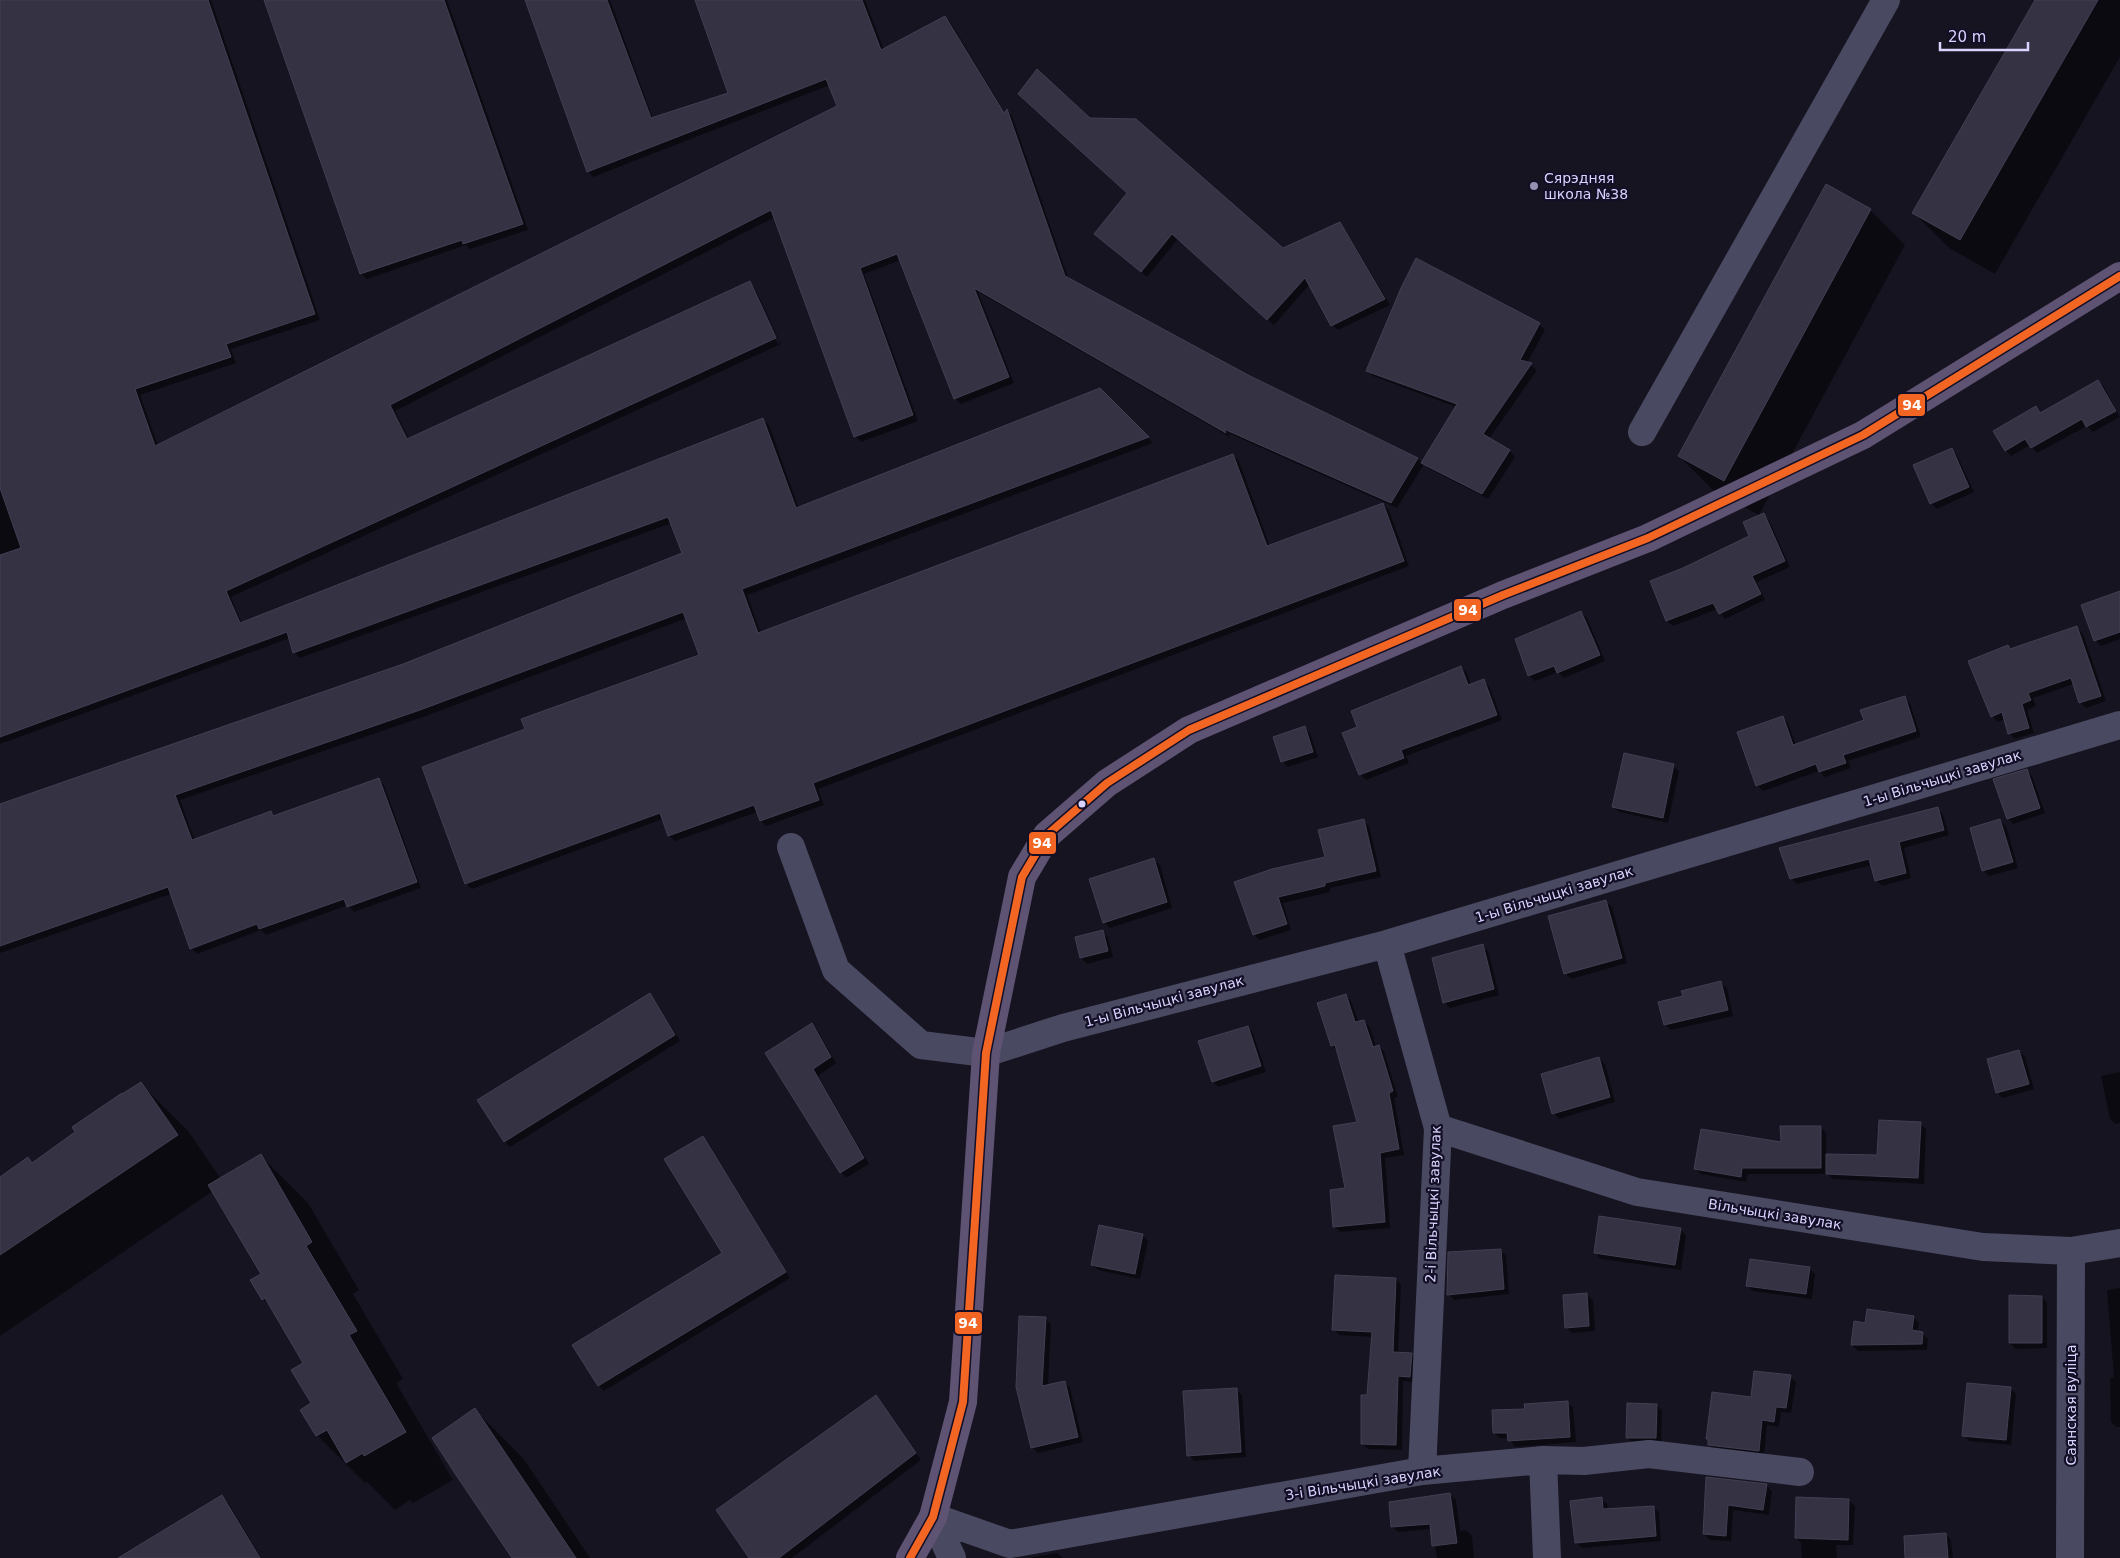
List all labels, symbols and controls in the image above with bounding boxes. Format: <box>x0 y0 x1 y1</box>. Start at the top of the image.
scale bar <box>1940 20 2028 52</box>
text: 20 m <box>1948 28 1986 46</box>
place label: Сярэдняя школа №38 <box>1544 170 1628 202</box>
marker: Сярэдняя школа №38 <box>1528 180 1540 192</box>
line badge: 94 <box>1897 393 1926 417</box>
text: 94 <box>1902 397 1922 413</box>
line badge: 94 <box>1453 598 1482 622</box>
text: 94 <box>1458 602 1478 618</box>
street label: 1-ы Вільчыцкі завулак <box>1861 746 2023 810</box>
unlabelled marker <box>1077 799 1087 809</box>
line badge: 94 <box>1028 831 1057 855</box>
text: 94 <box>1032 835 1052 851</box>
street label: 1-ы Вільчыцкі завулак <box>1473 862 1635 926</box>
street label: 1-ы Вільчыцкі завулак <box>1083 972 1245 1030</box>
street label: 2-і Вільчыцкі завулак <box>1422 1125 1444 1283</box>
street label: Вільчыцкі завулак <box>1707 1196 1843 1232</box>
line badge: 94 <box>954 1311 983 1335</box>
text: 94 <box>958 1315 978 1331</box>
street label: Саянская вуліца <box>2063 1344 2079 1466</box>
street label: 3-і Вільчыцкі завулак <box>1284 1463 1442 1503</box>

